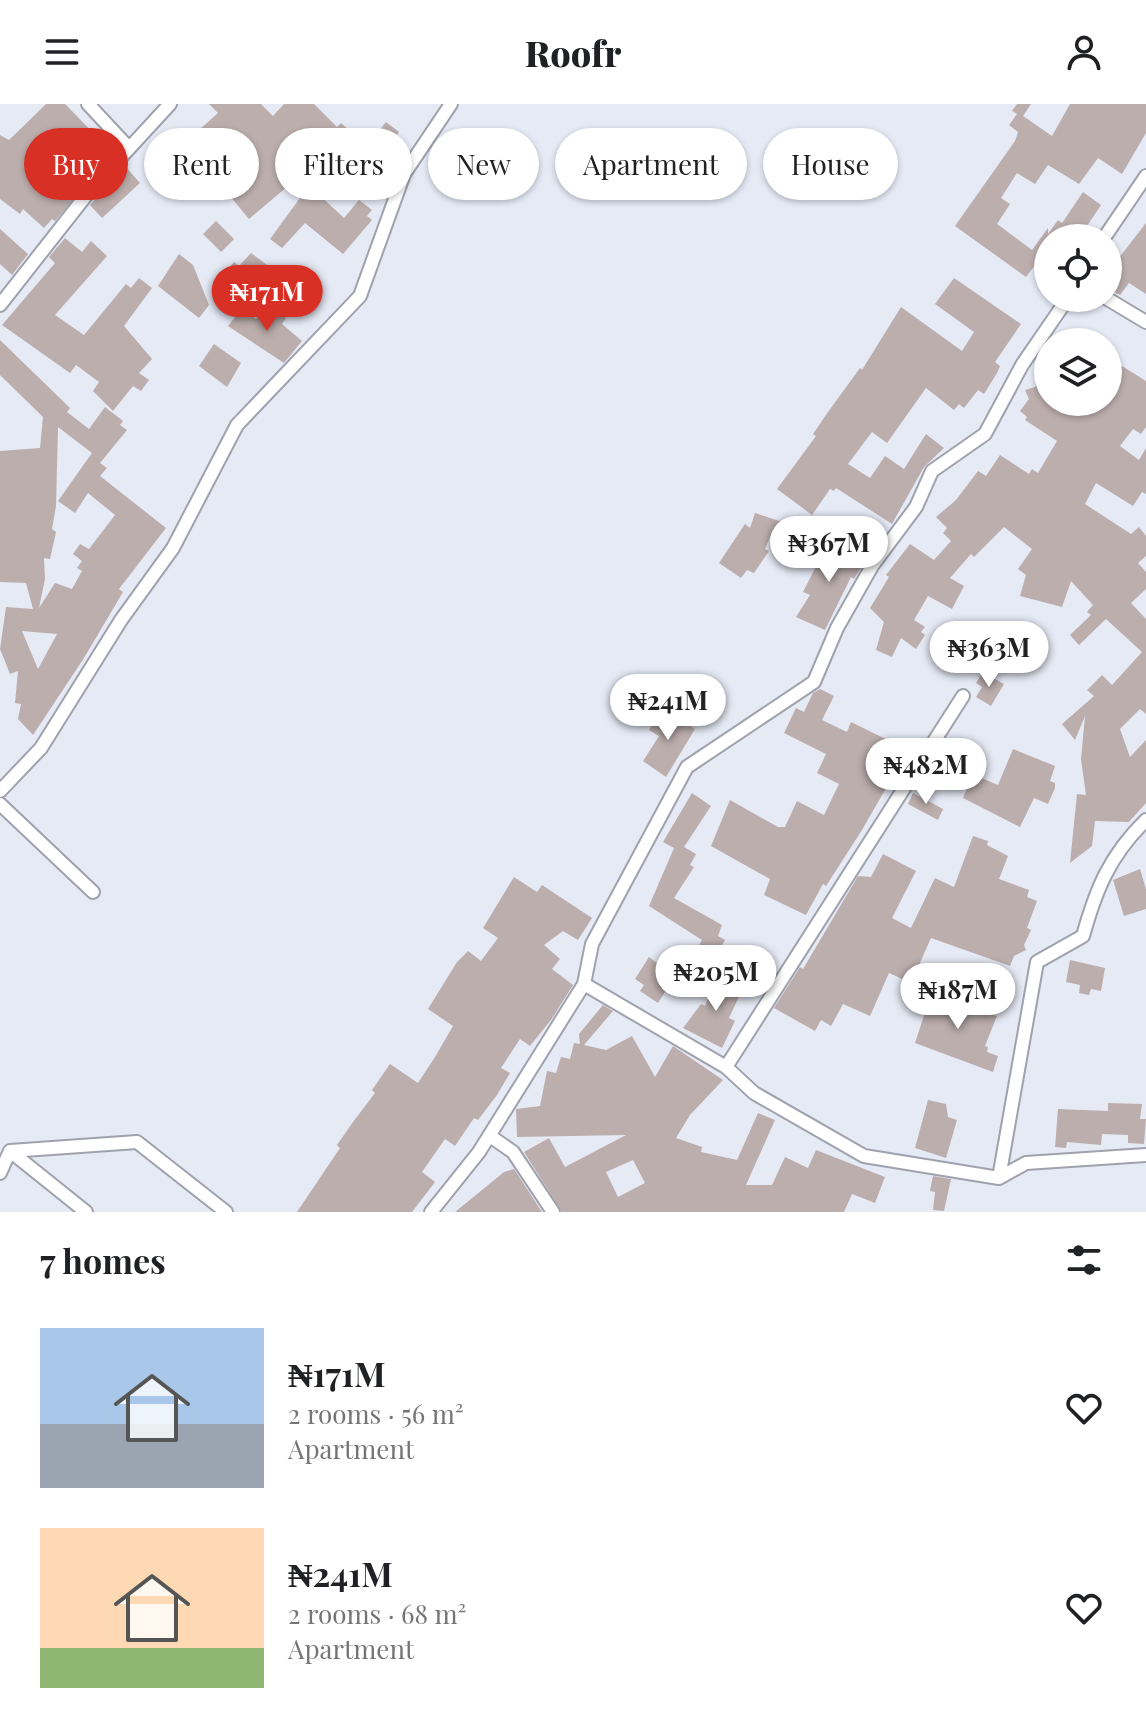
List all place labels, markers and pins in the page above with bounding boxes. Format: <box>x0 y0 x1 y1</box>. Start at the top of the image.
pin: ₦171M <box>211 265 323 333</box>
pin: ₦367M <box>773 516 885 584</box>
pin: ₦363M <box>933 621 1045 689</box>
pin: ₦241M <box>612 674 724 742</box>
pin: ₦482M <box>870 738 982 806</box>
pin: ₦205M <box>660 945 772 1013</box>
pin: ₦187M <box>902 963 1014 1031</box>

